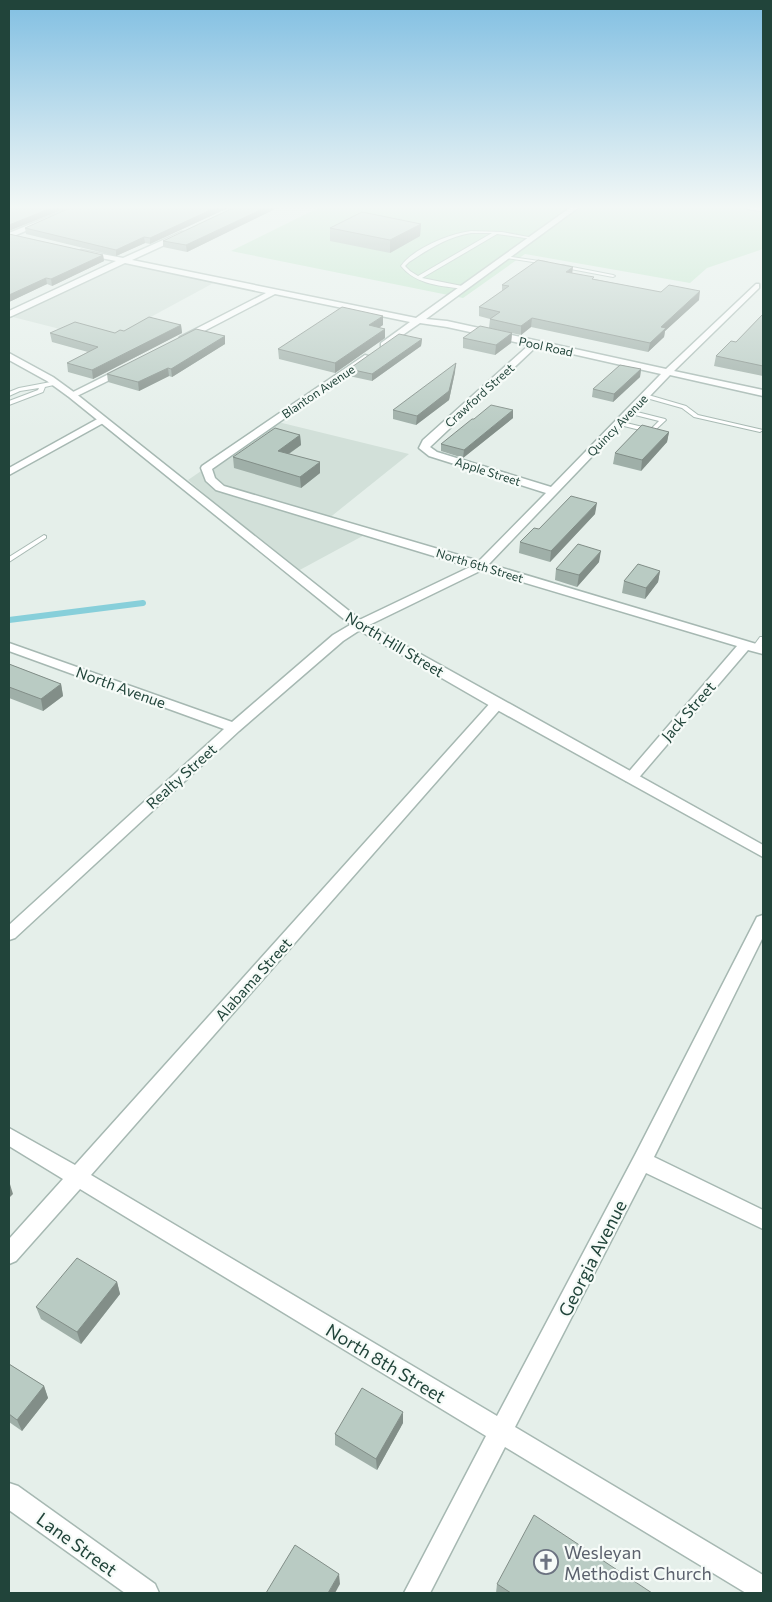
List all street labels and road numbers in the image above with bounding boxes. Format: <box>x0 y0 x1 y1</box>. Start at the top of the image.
street label: Pool Road <box>518 333 574 359</box>
street label: Crawford Street <box>442 360 516 430</box>
street label: Blanton Avenue <box>279 361 357 421</box>
street label: Quincy Avenue <box>584 391 650 459</box>
street label: Apple Street <box>453 454 523 488</box>
street label: North 6th Street <box>435 545 525 585</box>
street label: North Hill Street <box>342 607 448 681</box>
street label: North Avenue <box>74 662 168 712</box>
street label: Jack Street <box>657 678 719 744</box>
street label: Realty Street <box>142 740 220 812</box>
street label: Alabama Street <box>211 934 295 1024</box>
street label: Georgia Avenue <box>553 1196 631 1320</box>
street label: North 8th Street <box>322 1319 450 1407</box>
street label: Lane Street <box>33 1508 121 1580</box>

